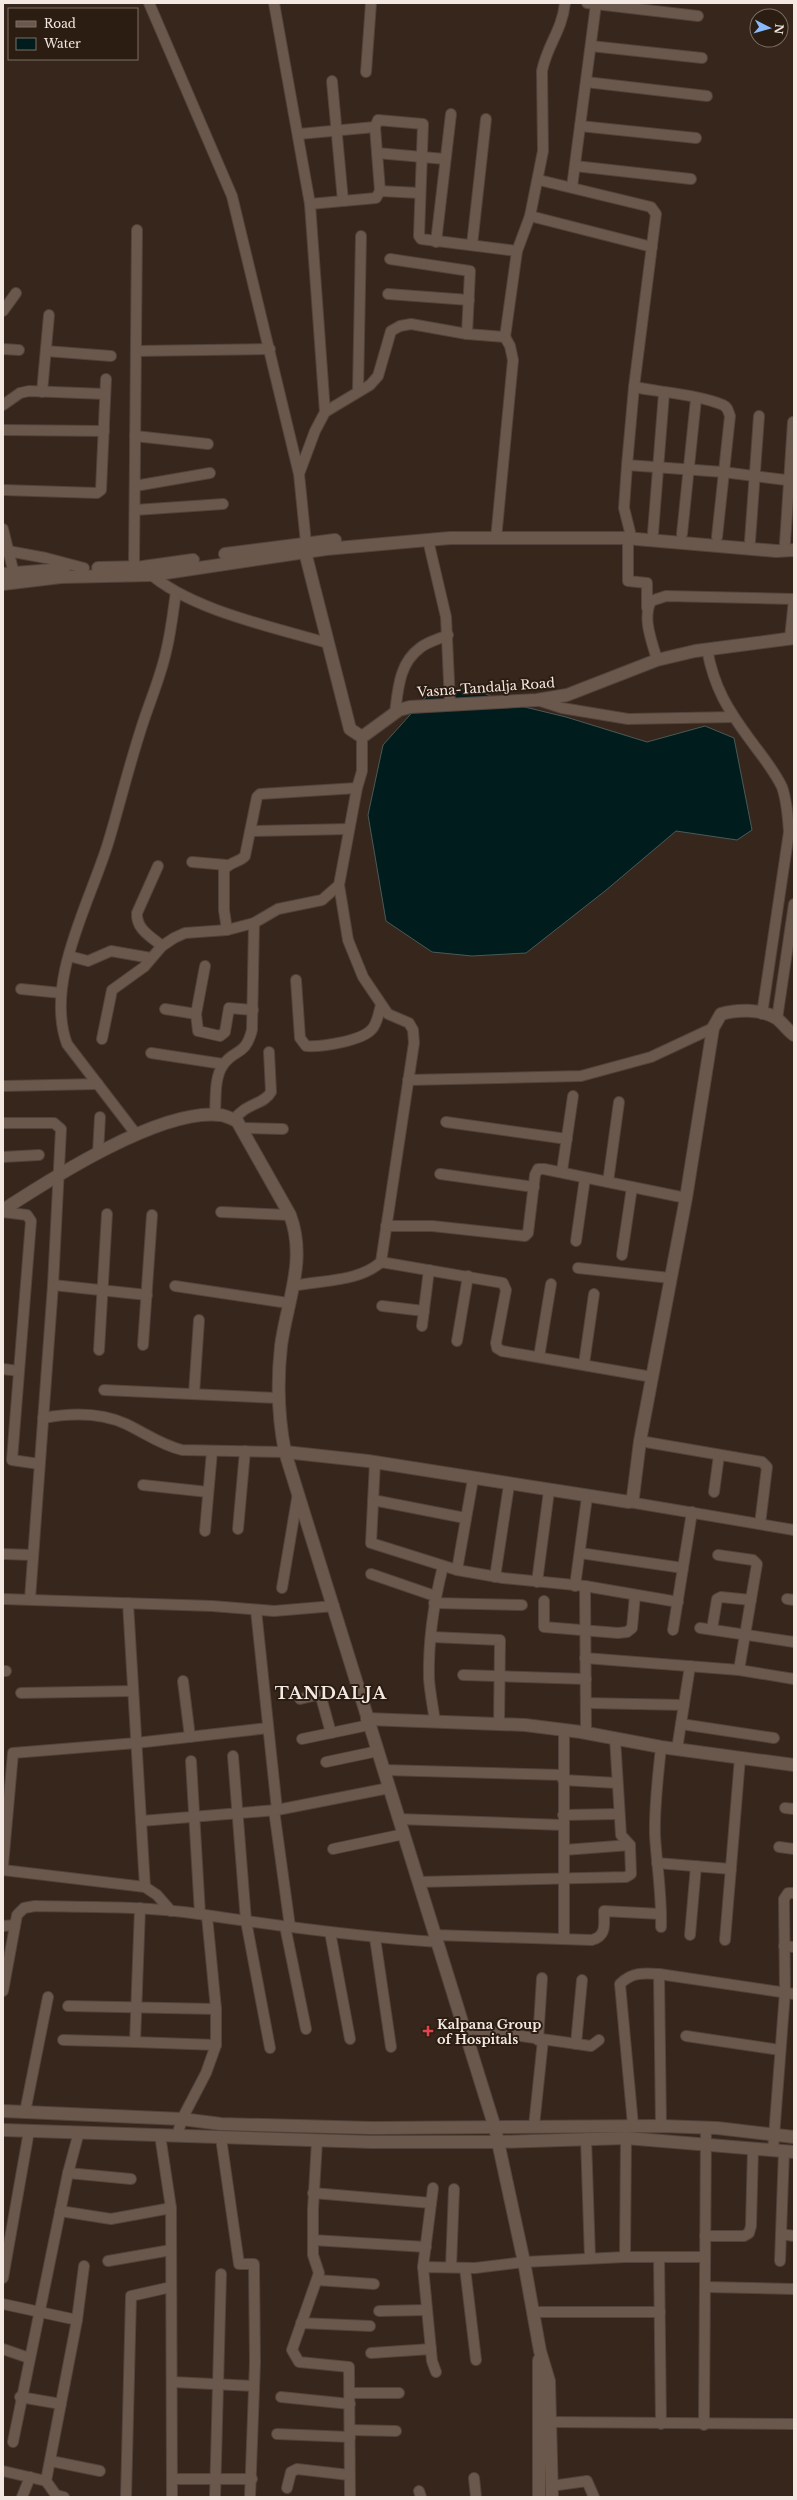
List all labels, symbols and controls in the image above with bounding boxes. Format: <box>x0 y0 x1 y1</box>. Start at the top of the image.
legend <box>8 8 138 60</box>
north arrow <box>749 8 789 48</box>
text: Road <box>44 16 76 31</box>
text: N <box>771 23 786 36</box>
text: Water <box>43 36 81 51</box>
street label: Vasna-Tandalja Road <box>416 674 556 701</box>
district label: TANDALJA <box>275 1683 387 1704</box>
place label: Kalpana Group of Hospitals <box>437 2016 541 2048</box>
marker: Kalpana Group of Hospitals <box>422 2025 434 2037</box>

